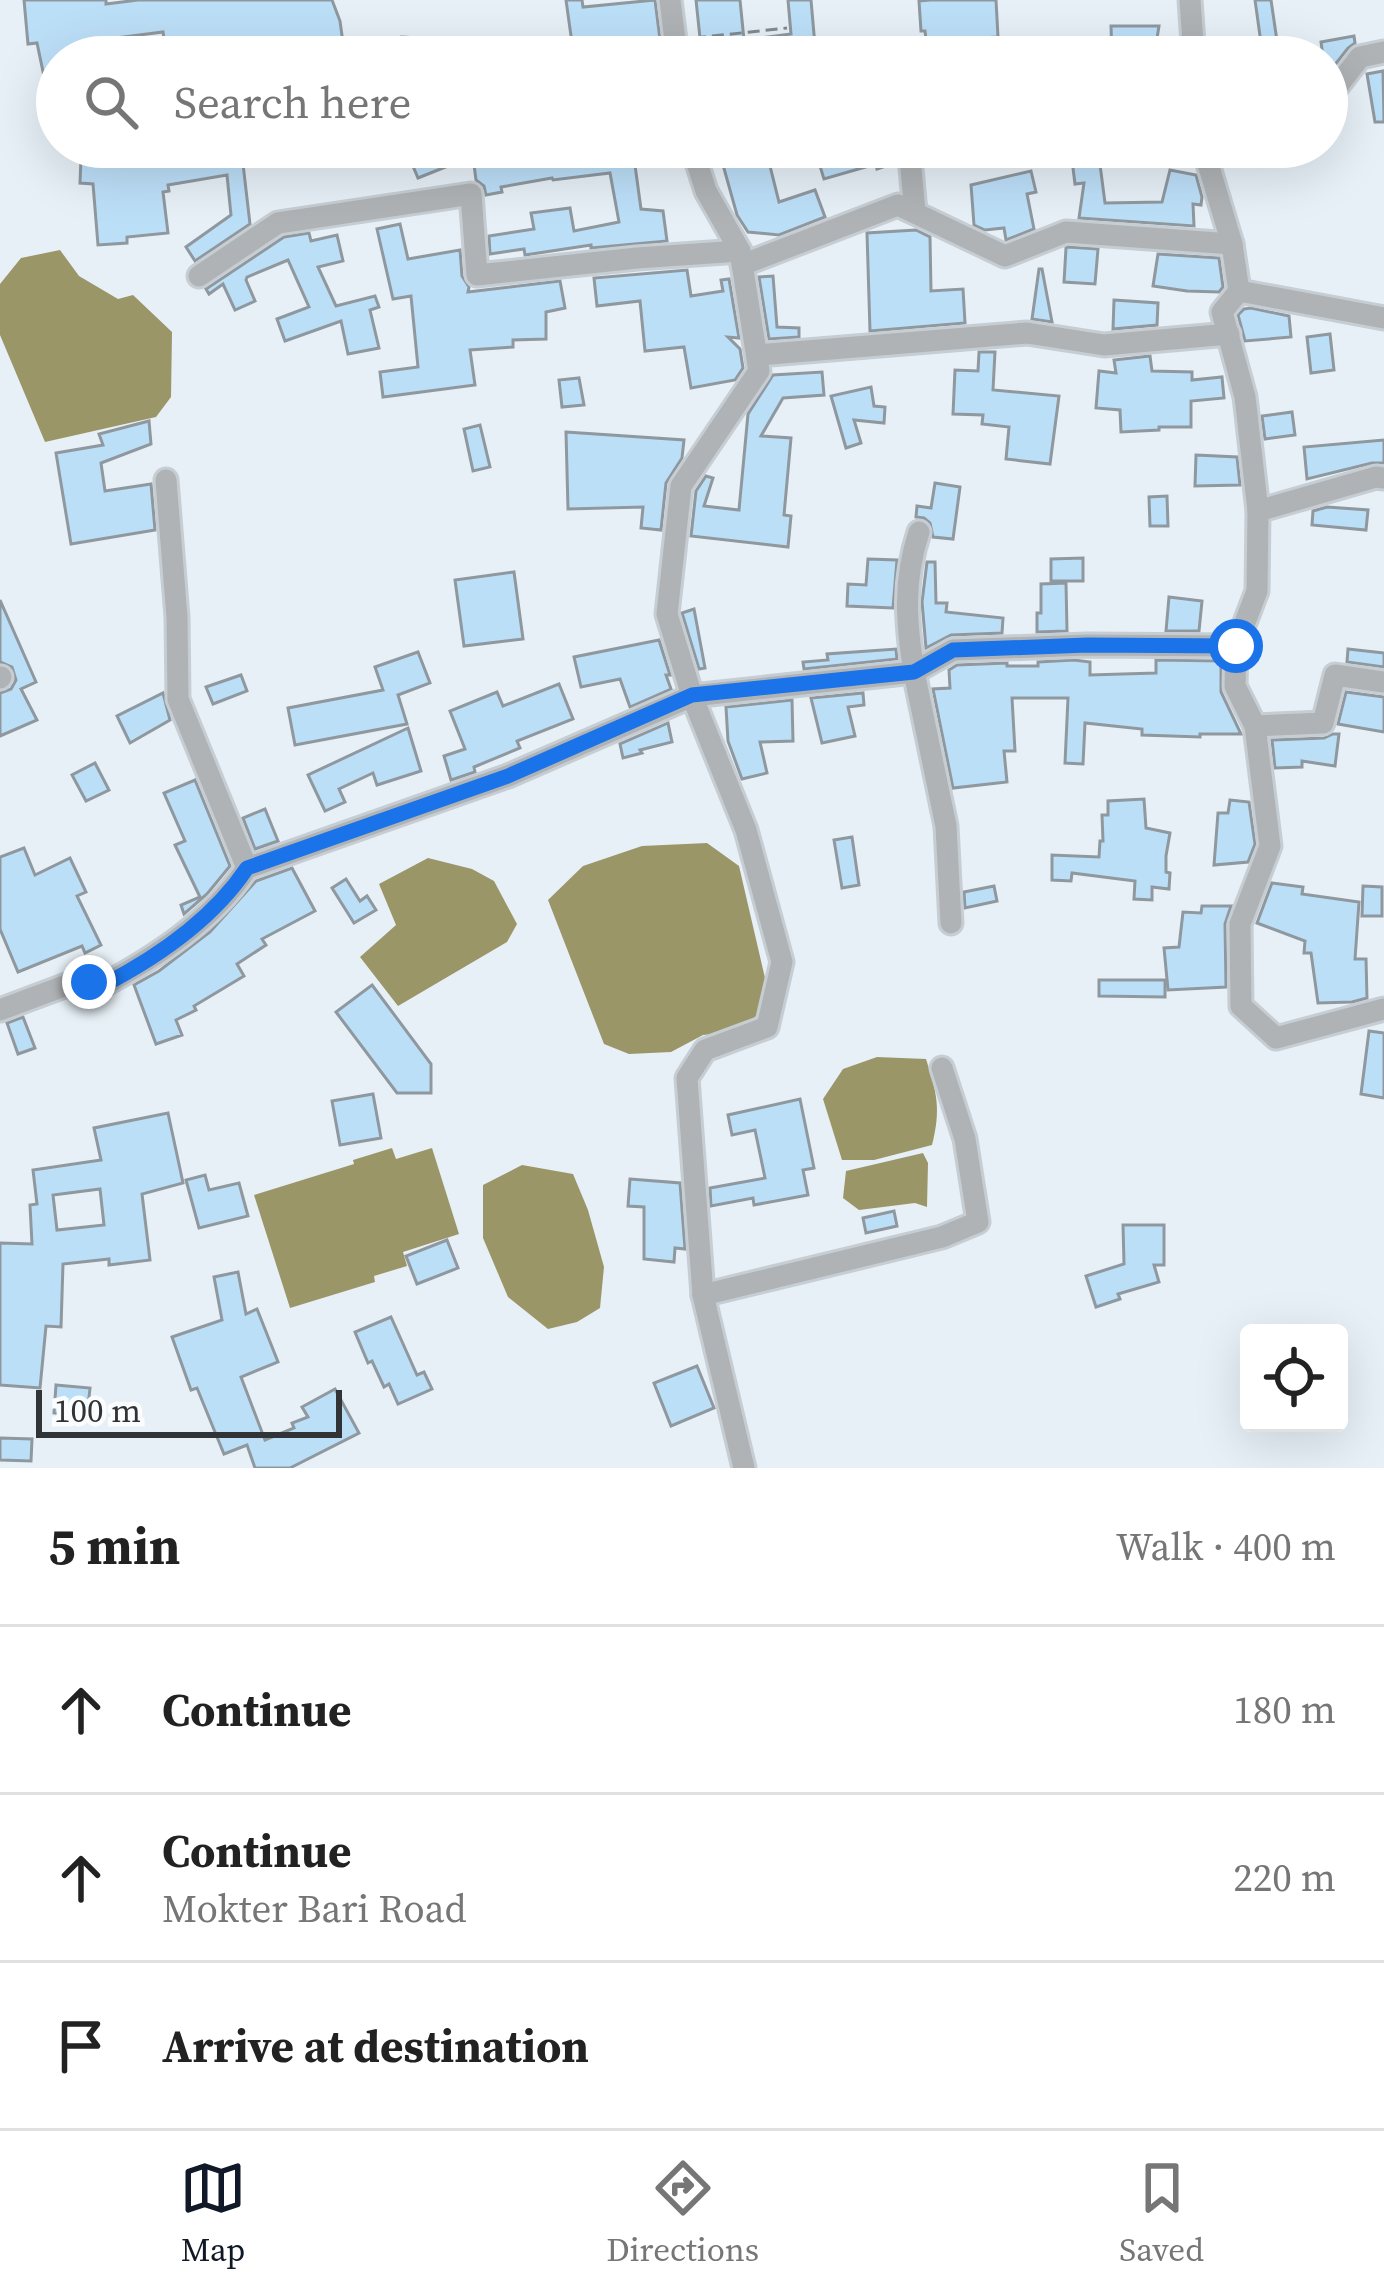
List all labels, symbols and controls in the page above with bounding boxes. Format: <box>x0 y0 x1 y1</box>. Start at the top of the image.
search box <box>36 36 1348 168</box>
icon: search <box>78 69 144 135</box>
text: Search here <box>174 71 411 133</box>
route start <box>1209 619 1263 673</box>
route end <box>62 955 116 1009</box>
map controls <box>1240 1324 1348 1432</box>
button: locate <box>1240 1324 1348 1432</box>
scale bar <box>36 1384 342 1437</box>
text: 100 m <box>54 1388 141 1433</box>
text: 5 min <box>48 1511 180 1581</box>
text: Walk · 400 m <box>1116 1520 1336 1573</box>
icon: ahead <box>48 1677 114 1743</box>
text: Continue <box>162 1679 351 1741</box>
text: 180 m <box>1233 1683 1336 1736</box>
text: Continue <box>162 1820 351 1882</box>
icon: ahead <box>48 1845 114 1911</box>
text: 220 m <box>1233 1851 1336 1904</box>
text: Mokter Bari Road <box>162 1882 467 1935</box>
icon: arrive <box>48 2013 114 2079</box>
text: Arrive at destination <box>162 2015 589 2077</box>
tab: Map <box>180 2155 246 2272</box>
tab: Directions <box>606 2155 759 2272</box>
tab: Saved <box>1119 2155 1204 2272</box>

